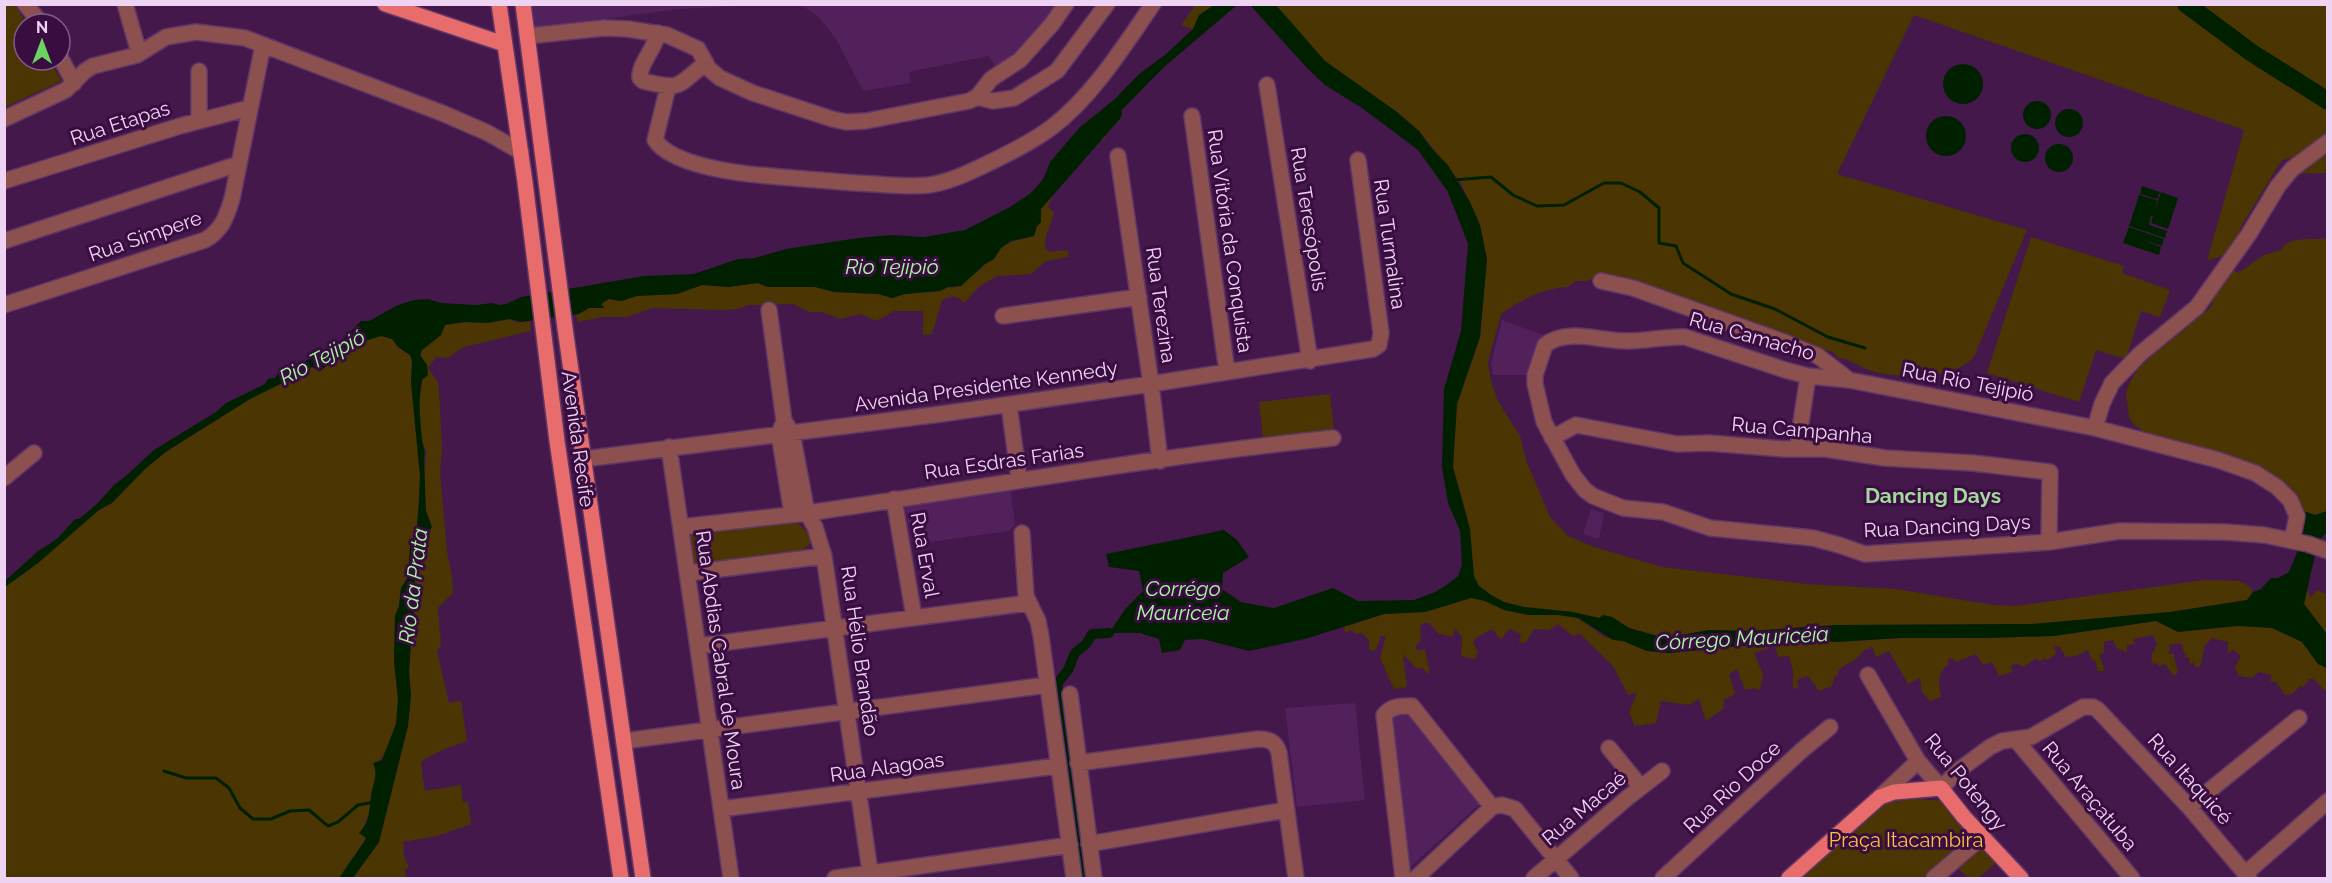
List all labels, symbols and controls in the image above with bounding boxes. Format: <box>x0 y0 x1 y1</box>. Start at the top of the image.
north arrow <box>12 12 72 72</box>
text: N <box>36 18 48 37</box>
street label: Rua Etapas <box>67 96 173 150</box>
street label: Rua Vitória da Conquista <box>1202 128 1258 354</box>
street label: Rua Teresópolis <box>1286 145 1332 293</box>
street label: Rua Turmalina <box>1369 177 1411 311</box>
street label: Rua Simpere <box>85 205 205 267</box>
street label: Rua Terezina <box>1141 245 1181 365</box>
water label: Rio Tejipió <box>845 254 939 279</box>
street label: Rua Camacho <box>1687 307 1818 365</box>
water label: Rio Tejipió <box>275 324 369 390</box>
street label: Avenida Presidente Kennedy <box>853 356 1119 416</box>
street label: Rua Rio Tejipió <box>1900 357 2036 407</box>
street label: Avenida Recife <box>557 369 599 509</box>
street label: Rua Campanha <box>1731 412 1873 448</box>
street label: Rua Esdras Farias <box>923 438 1085 484</box>
district label: Dancing Days <box>1865 483 2001 508</box>
street label: Rua Erval <box>906 510 944 600</box>
street label: Rua Dancing Days <box>1863 510 2031 542</box>
water label: Rio da Prata <box>394 527 432 645</box>
street label: Rua Abdias Cabral de Moura <box>691 529 751 791</box>
street label: Rua Hélio Brandão <box>836 564 884 738</box>
water label: Corrégo Mauriceia <box>1137 576 1229 625</box>
water label: Córrego Mauricéia <box>1655 621 1829 655</box>
street label: Rua Itaquicé <box>2143 728 2237 830</box>
street label: Rua Potengy <box>1920 729 2013 835</box>
street label: Rua Rio Doce <box>1678 736 1786 838</box>
street label: Rua Araçatuba <box>2037 737 2143 855</box>
street label: Rua Alagoas <box>828 747 946 787</box>
street label: Rua Macaé <box>1537 766 1631 850</box>
park label: Praça Itacambira <box>1829 828 1983 852</box>

